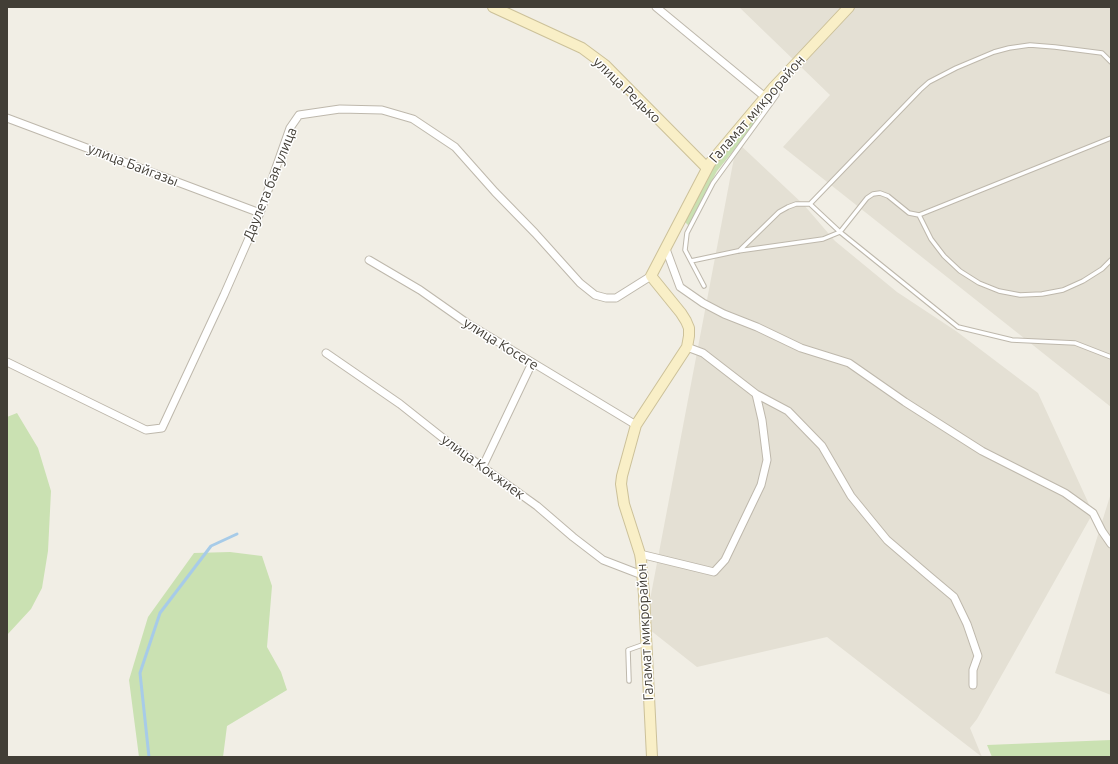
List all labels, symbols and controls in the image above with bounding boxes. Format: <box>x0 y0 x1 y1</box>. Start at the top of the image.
street label: Галамат микрорайон <box>706 52 808 166</box>
street label: улица Редько <box>590 53 664 127</box>
street label: Даулета бая улица <box>240 125 300 243</box>
street label: улица Байгазы <box>85 140 181 190</box>
street label: улица Косеге <box>460 314 542 374</box>
street label: улица Кокжиек <box>438 431 528 503</box>
street label: Галамат микрорайон <box>633 563 657 701</box>

